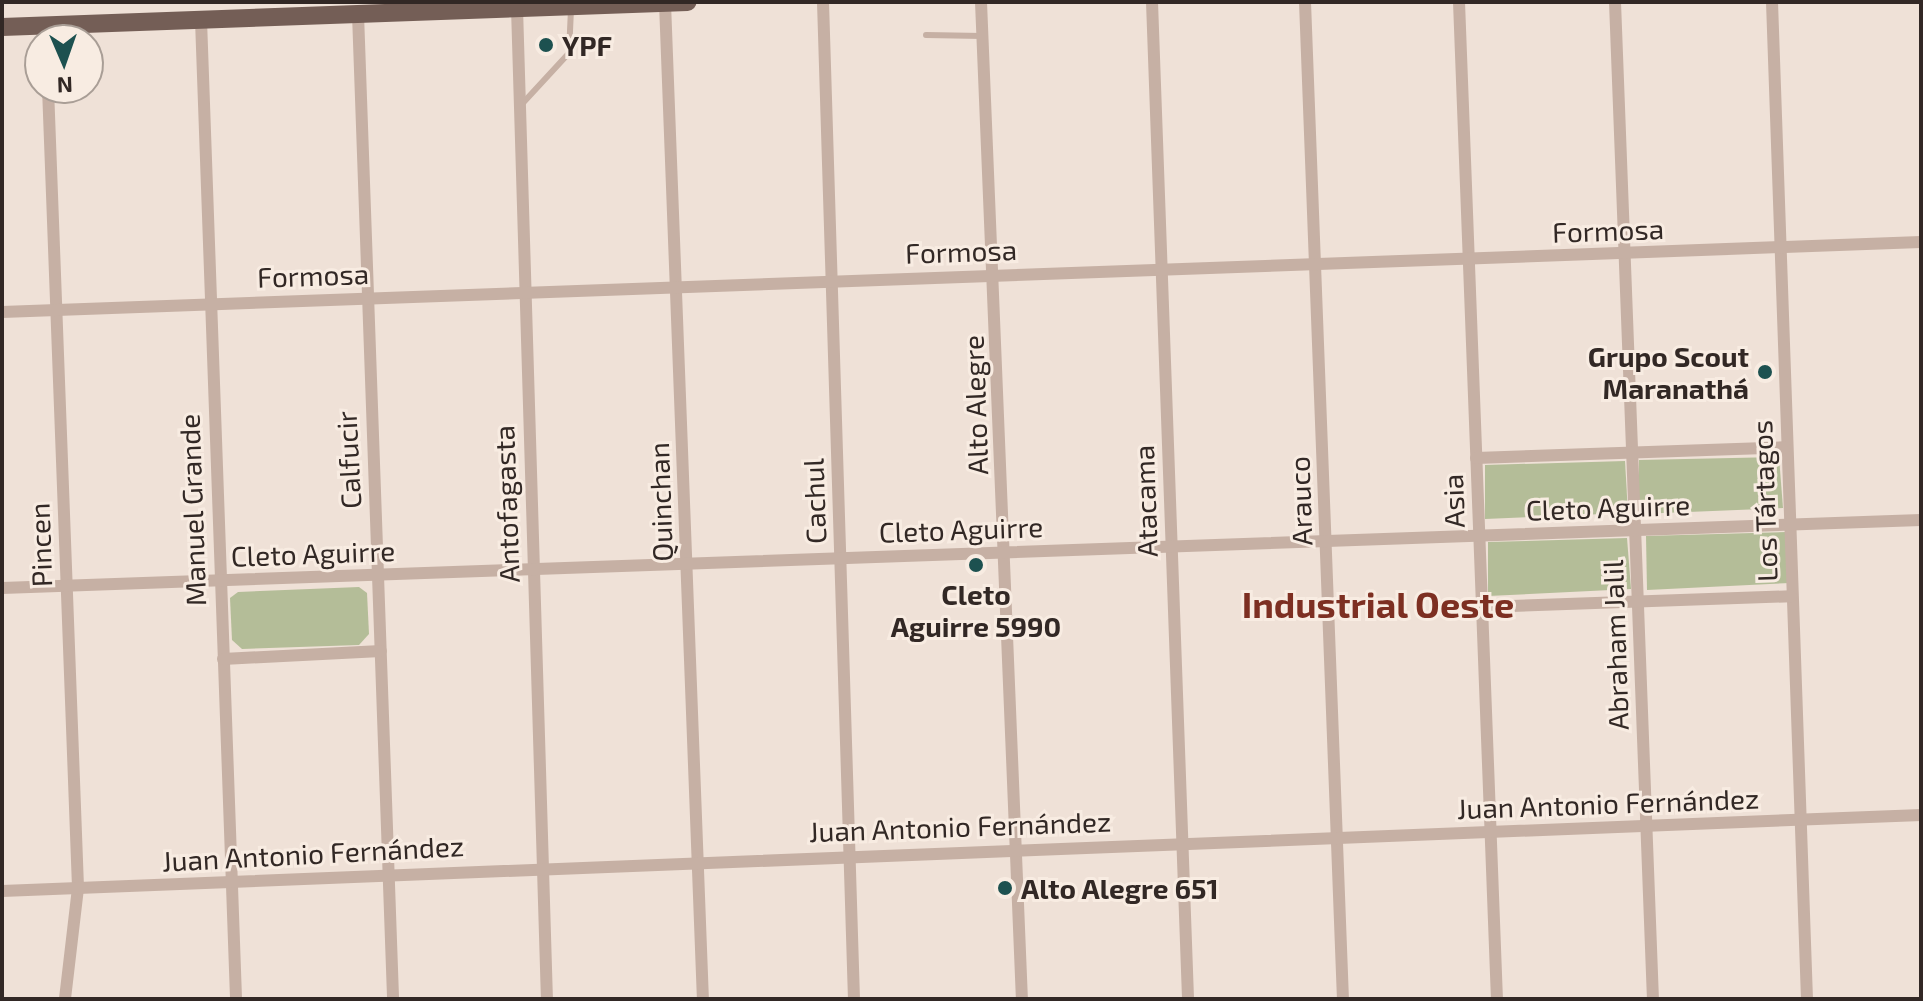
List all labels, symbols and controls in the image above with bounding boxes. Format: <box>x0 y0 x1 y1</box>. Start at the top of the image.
north arrow <box>24 24 104 104</box>
place label: YPF <box>562 28 612 62</box>
marker: YPF <box>537 36 555 54</box>
text: N <box>56 73 73 99</box>
street label: Formosa <box>1552 211 1664 249</box>
street label: Formosa <box>905 232 1017 270</box>
street label: Formosa <box>257 256 369 294</box>
street label: Alto Alegre <box>956 334 994 476</box>
place label: Grupo Scout Maranathá <box>1588 339 1749 405</box>
marker: Grupo Scout Maranathá <box>1756 363 1774 381</box>
street label: Calfucir <box>329 410 367 510</box>
street label: Manuel Grande <box>172 413 212 607</box>
street label: Los Tártagos <box>1744 419 1784 583</box>
street label: Antofagasta <box>486 425 526 583</box>
street label: Quinchan <box>641 442 679 562</box>
street label: Atacama <box>1126 444 1164 558</box>
street label: Arauco <box>1282 456 1318 546</box>
street label: Cachul <box>796 458 832 544</box>
street label: Asia <box>1435 473 1471 529</box>
street label: Cleto Aguirre <box>1525 487 1691 527</box>
street label: Pincen <box>22 502 58 588</box>
street label: Cleto Aguirre <box>878 509 1044 549</box>
street label: Cleto Aguirre <box>230 533 396 573</box>
marker: Cleto Aguirre 5990 <box>967 556 985 574</box>
street label: Abraham Jalil <box>1595 559 1635 731</box>
place label: Cleto Aguirre 5990 <box>891 577 1061 643</box>
district label: Industrial Oeste <box>1241 582 1515 626</box>
street label: Juan Antonio Fernández <box>1456 781 1760 825</box>
street label: Juan Antonio Fernández <box>808 804 1112 848</box>
street label: Juan Antonio Fernández <box>161 828 465 878</box>
place label: Alto Alegre 651 <box>1021 871 1219 905</box>
marker: Alto Alegre 651 <box>996 879 1014 897</box>

